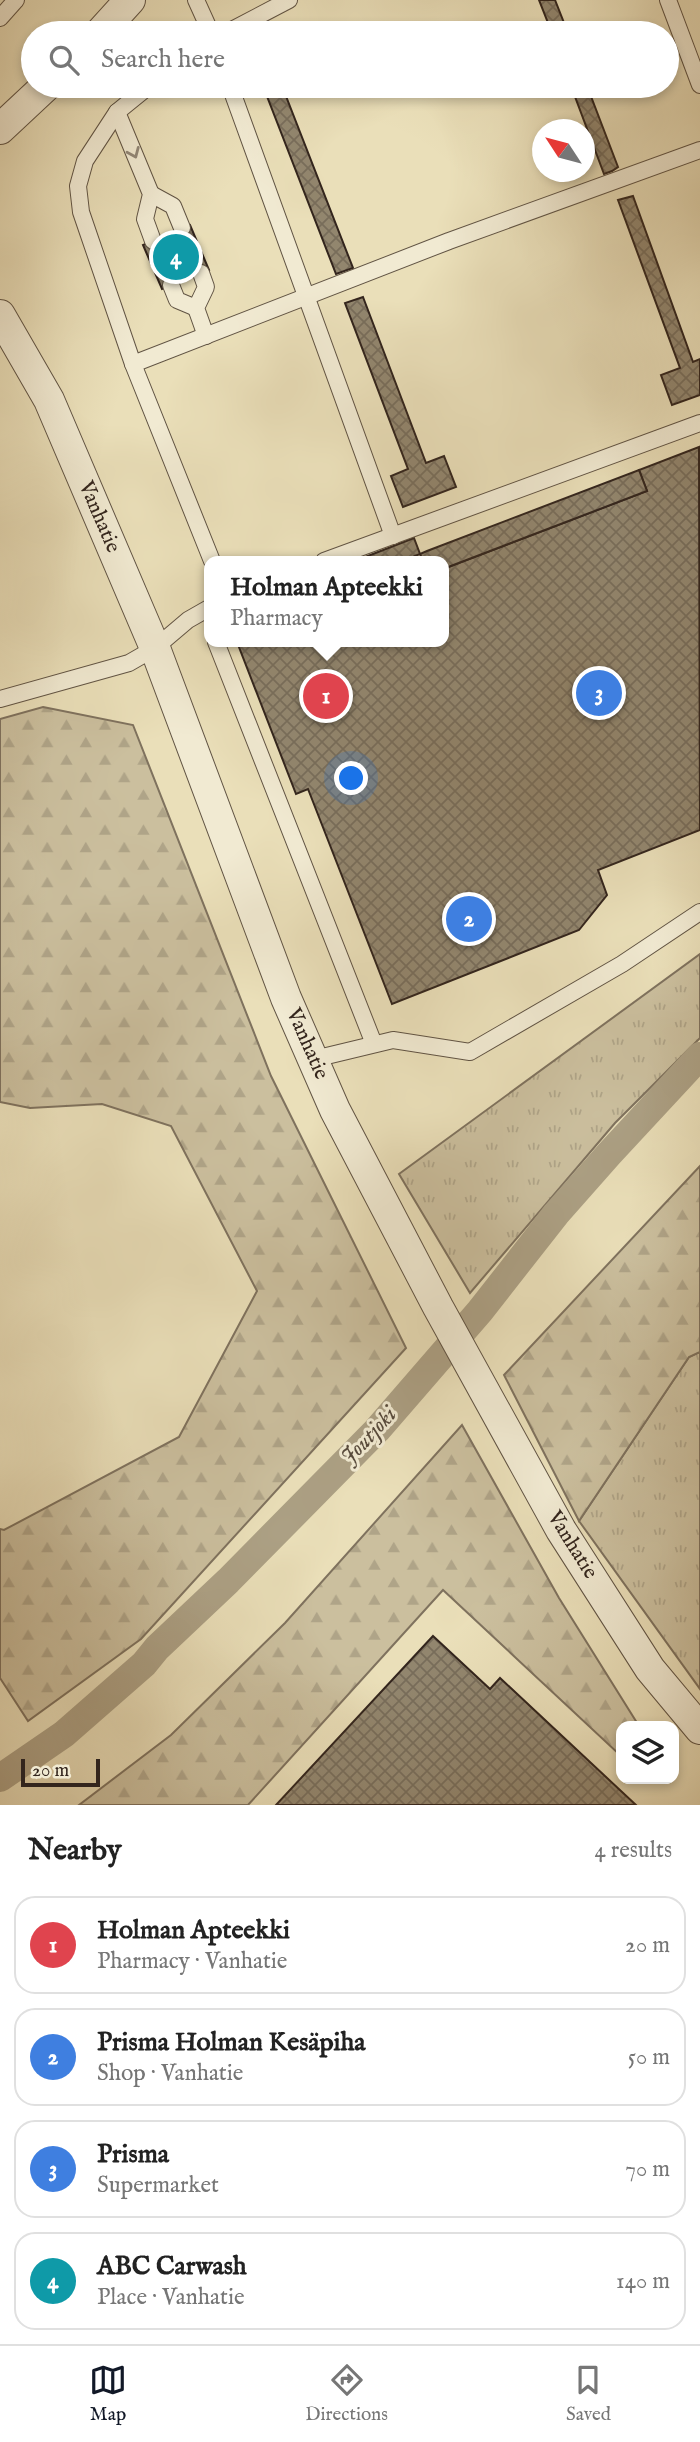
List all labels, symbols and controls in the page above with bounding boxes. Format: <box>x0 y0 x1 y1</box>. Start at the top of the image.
search box <box>21 21 679 98</box>
icon: search <box>45 41 83 79</box>
text: Search here <box>101 43 225 76</box>
north arrow <box>532 119 595 182</box>
one-way arrow <box>126 146 140 158</box>
pin: 4 <box>153 231 199 283</box>
street label: Vanhatie <box>71 476 126 557</box>
popup <box>204 556 449 647</box>
text: Holman Apteekki <box>230 571 423 604</box>
text: Pharmacy <box>230 604 323 633</box>
pin: 3 <box>576 667 622 719</box>
pin: 1 <box>303 670 349 722</box>
your location <box>334 761 368 795</box>
pin: 2 <box>446 893 492 945</box>
street label: Vanhatie <box>279 1003 335 1084</box>
water label: Joutjoki <box>335 1400 404 1471</box>
street label: Vanhatie <box>540 1505 604 1584</box>
map controls <box>616 1721 679 1784</box>
button: layers <box>616 1721 679 1784</box>
scale bar <box>21 1756 100 1788</box>
text: 20 m <box>32 1759 69 1783</box>
text: Nearby <box>28 1832 121 1870</box>
text: 4 results <box>594 1836 672 1865</box>
text: Holman Apteekki <box>97 1914 290 1947</box>
text: 1 <box>49 1931 57 1960</box>
text: 20 m <box>625 1931 670 1960</box>
text: Pharmacy · Vanhatie <box>97 1947 287 1976</box>
text: Prisma Holman Kesäpiha <box>97 2026 366 2059</box>
text: 2 <box>48 2043 58 2072</box>
text: 50 m <box>628 2043 670 2072</box>
text: Shop · Vanhatie <box>97 2059 243 2088</box>
text: Prisma <box>97 2138 169 2171</box>
text: 3 <box>49 2155 57 2184</box>
text: 70 m <box>625 2155 670 2184</box>
text: Supermarket <box>97 2171 219 2200</box>
text: ABC Carwash <box>97 2250 247 2283</box>
text: 4 <box>47 2267 59 2296</box>
text: 140 m <box>616 2267 670 2296</box>
text: Place · Vanhatie <box>97 2283 245 2312</box>
tab: Map <box>89 2361 127 2427</box>
tab: Directions <box>305 2361 388 2427</box>
tab: Saved <box>566 2361 611 2427</box>

